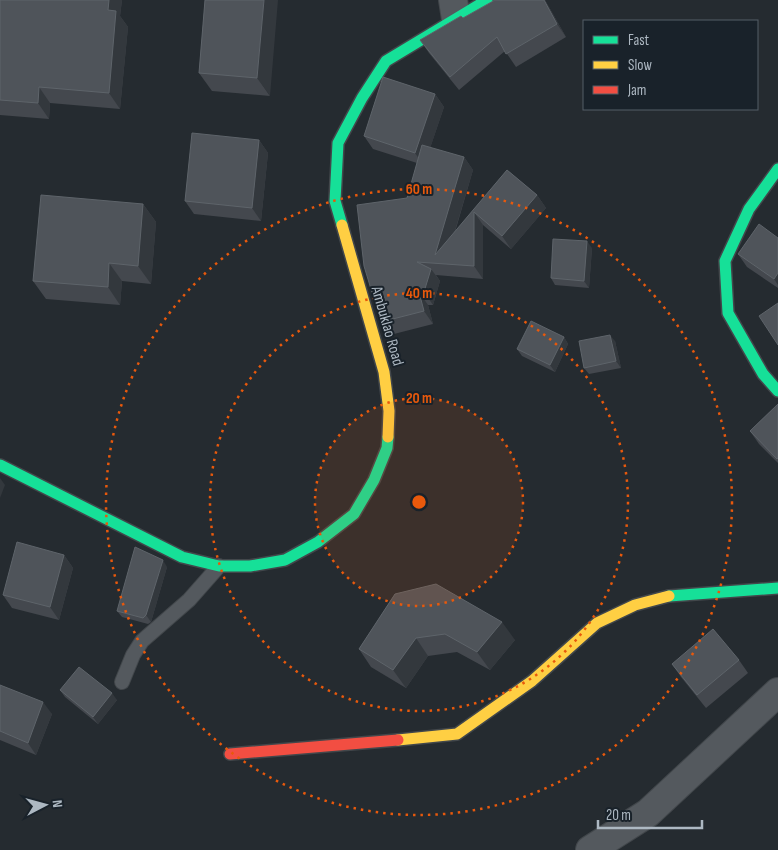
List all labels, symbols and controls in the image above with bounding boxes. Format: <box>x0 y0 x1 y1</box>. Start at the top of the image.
legend <box>583 20 758 110</box>
text: Fast <box>628 31 650 50</box>
text: Slow <box>628 56 652 75</box>
text: Jam <box>627 81 646 100</box>
text: 60 m <box>406 180 432 199</box>
street label: Ambuklao Road <box>366 283 407 368</box>
text: 40 m <box>406 284 432 303</box>
text: 20 m <box>406 389 432 408</box>
centre of rings <box>410 493 428 511</box>
north arrow <box>20 780 70 830</box>
scale bar <box>598 798 702 830</box>
text: N <box>49 799 66 808</box>
text: 20 m <box>606 806 631 825</box>

